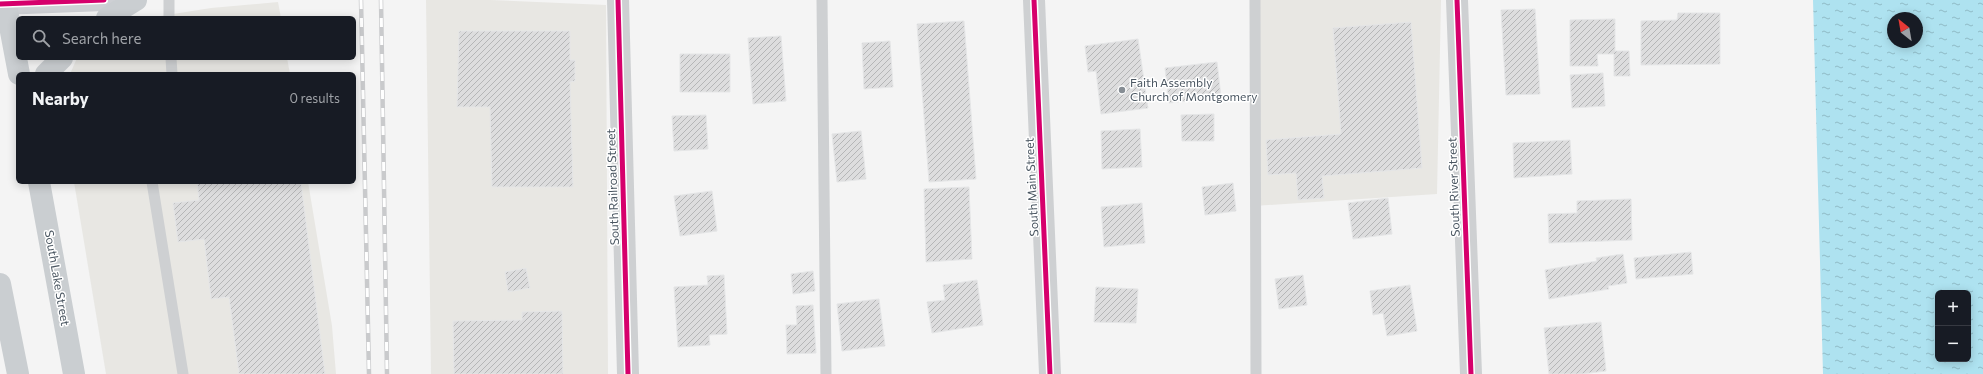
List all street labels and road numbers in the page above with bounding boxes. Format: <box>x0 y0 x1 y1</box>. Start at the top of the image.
street label: South Railroad Street <box>603 128 621 246</box>
street label: South Main Street <box>1021 137 1041 237</box>
street label: South River Street <box>1444 137 1462 237</box>
street label: South Lake Street <box>43 229 73 327</box>

